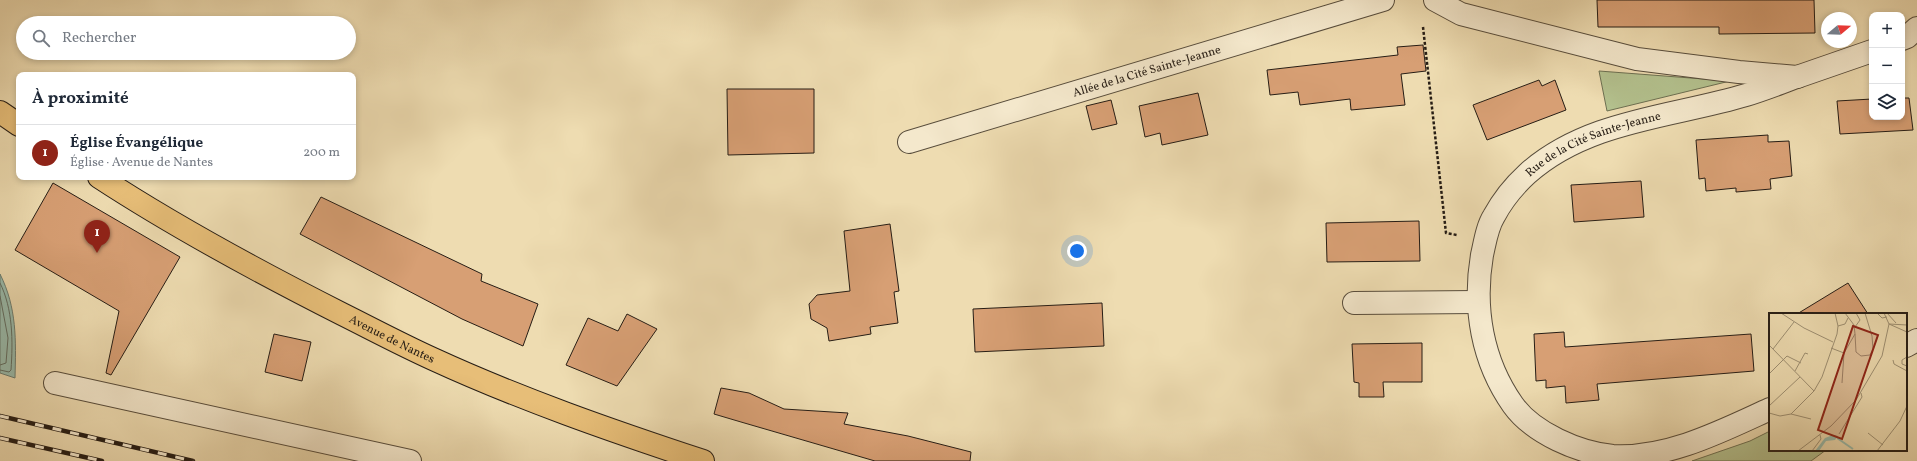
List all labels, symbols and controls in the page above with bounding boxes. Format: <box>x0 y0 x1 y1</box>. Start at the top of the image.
north arrow <box>1821 12 1857 48</box>
map controls <box>1869 12 1905 120</box>
button: + <box>1869 12 1905 48</box>
search box <box>16 16 356 60</box>
icon: search <box>30 27 52 49</box>
text: Rechercher <box>62 28 136 49</box>
street label: Allée de la Cité Sainte-Jeanne <box>1071 42 1223 102</box>
button: − <box>1869 48 1905 84</box>
button: layers <box>1869 84 1905 120</box>
text: À proximité <box>32 87 129 110</box>
street label: Rue de la Cité Sainte-Jeanne <box>1522 109 1663 181</box>
text: Église Évangélique <box>70 133 203 154</box>
text: 1 <box>42 144 48 162</box>
text: 200 m <box>303 144 340 162</box>
text: Église · Avenue de Nantes <box>70 154 213 172</box>
pin: 1 <box>84 220 110 253</box>
your location <box>1067 241 1087 261</box>
street label: Avenue de Nantes <box>346 312 437 368</box>
inset map <box>1769 313 1907 451</box>

